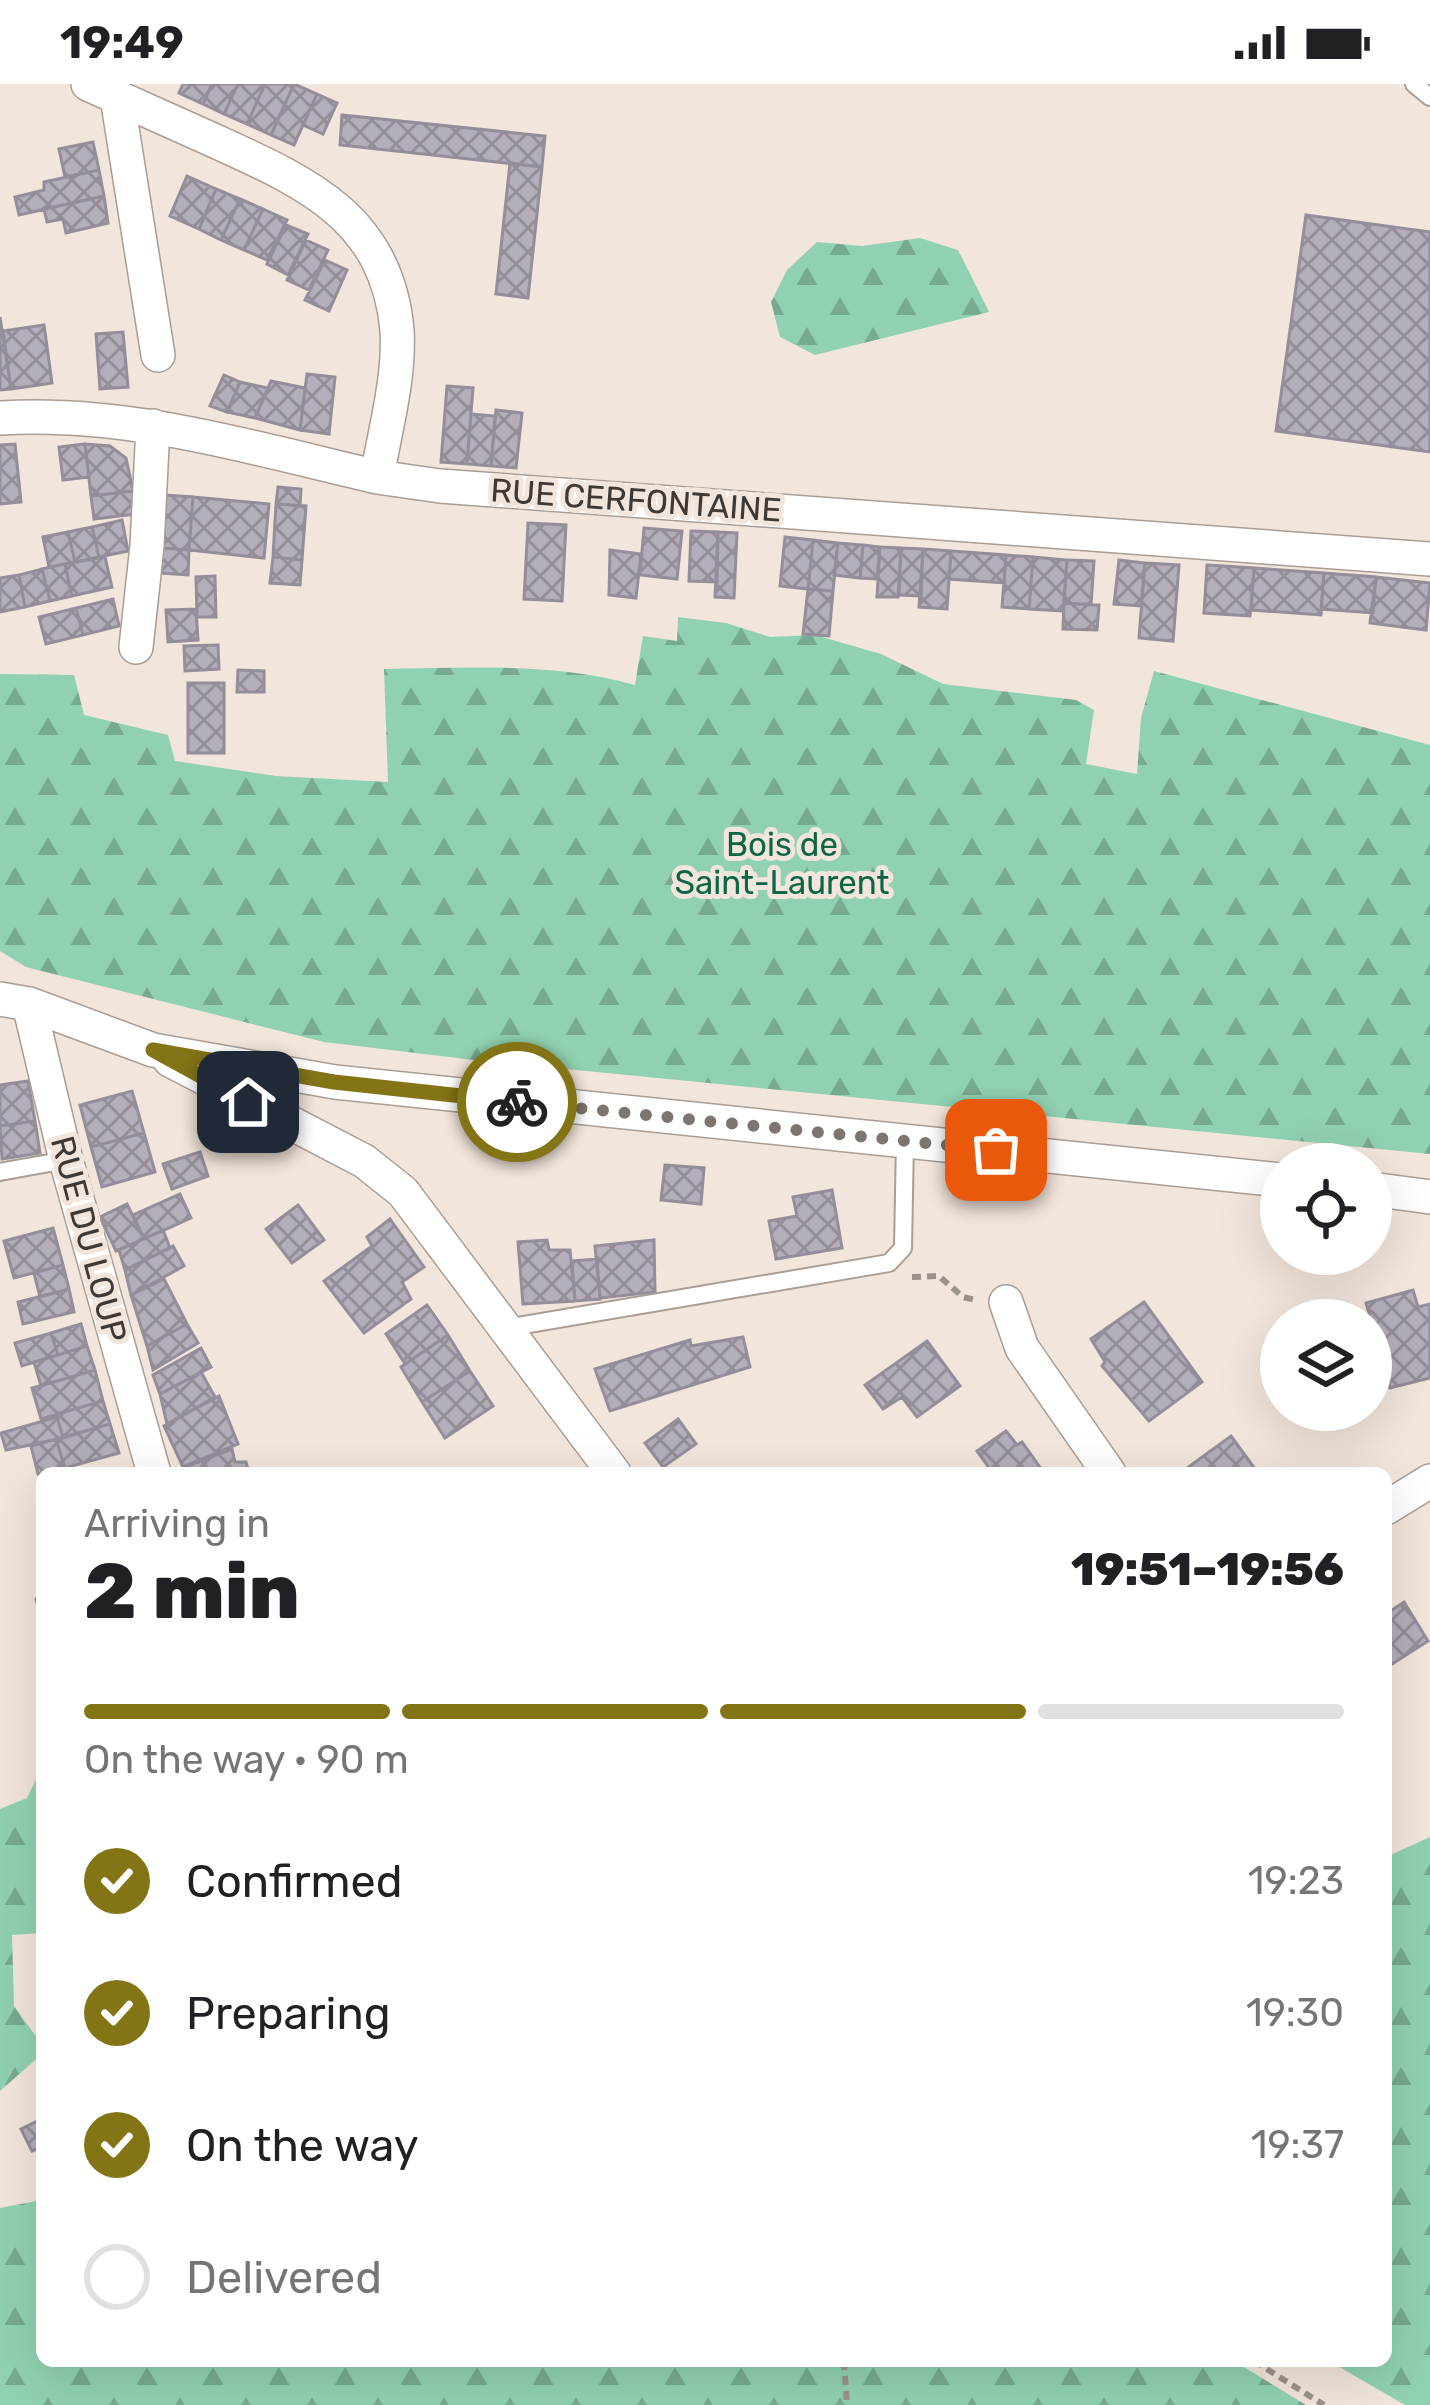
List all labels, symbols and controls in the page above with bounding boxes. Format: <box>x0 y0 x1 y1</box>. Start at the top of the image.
text: 19:49 <box>60 16 184 69</box>
street label: RUE CERFONTAINE <box>489 470 783 530</box>
park label: Bois de Saint-Laurent <box>675 825 890 902</box>
courier <box>457 1042 577 1162</box>
pin <box>197 1051 299 1153</box>
icon: home <box>215 1069 281 1135</box>
icon: bike <box>484 1069 550 1135</box>
pin <box>945 1099 1047 1201</box>
icon: bag <box>963 1117 1029 1183</box>
street label: RUE DU LOUP <box>43 1132 135 1346</box>
map controls <box>1260 1143 1392 1431</box>
button: locate <box>1260 1143 1392 1275</box>
button: layers <box>1260 1299 1392 1431</box>
text: Arriving in <box>84 1501 270 1547</box>
text: 19:51–19:56 <box>1071 1543 1344 1596</box>
text: 2 min <box>84 1545 300 1638</box>
text: On the way · 90 m <box>84 1737 409 1783</box>
icon: check <box>84 1848 150 1914</box>
text: Confirmed <box>186 1855 403 1908</box>
text: 19:23 <box>1248 1858 1344 1904</box>
icon: check <box>84 1980 150 2046</box>
text: Preparing <box>186 1987 391 2040</box>
text: 19:30 <box>1246 1990 1344 2036</box>
icon: check <box>84 2112 150 2178</box>
text: On the way <box>186 2119 419 2172</box>
text: 19:37 <box>1251 2122 1344 2168</box>
text: Delivered <box>186 2251 382 2304</box>

